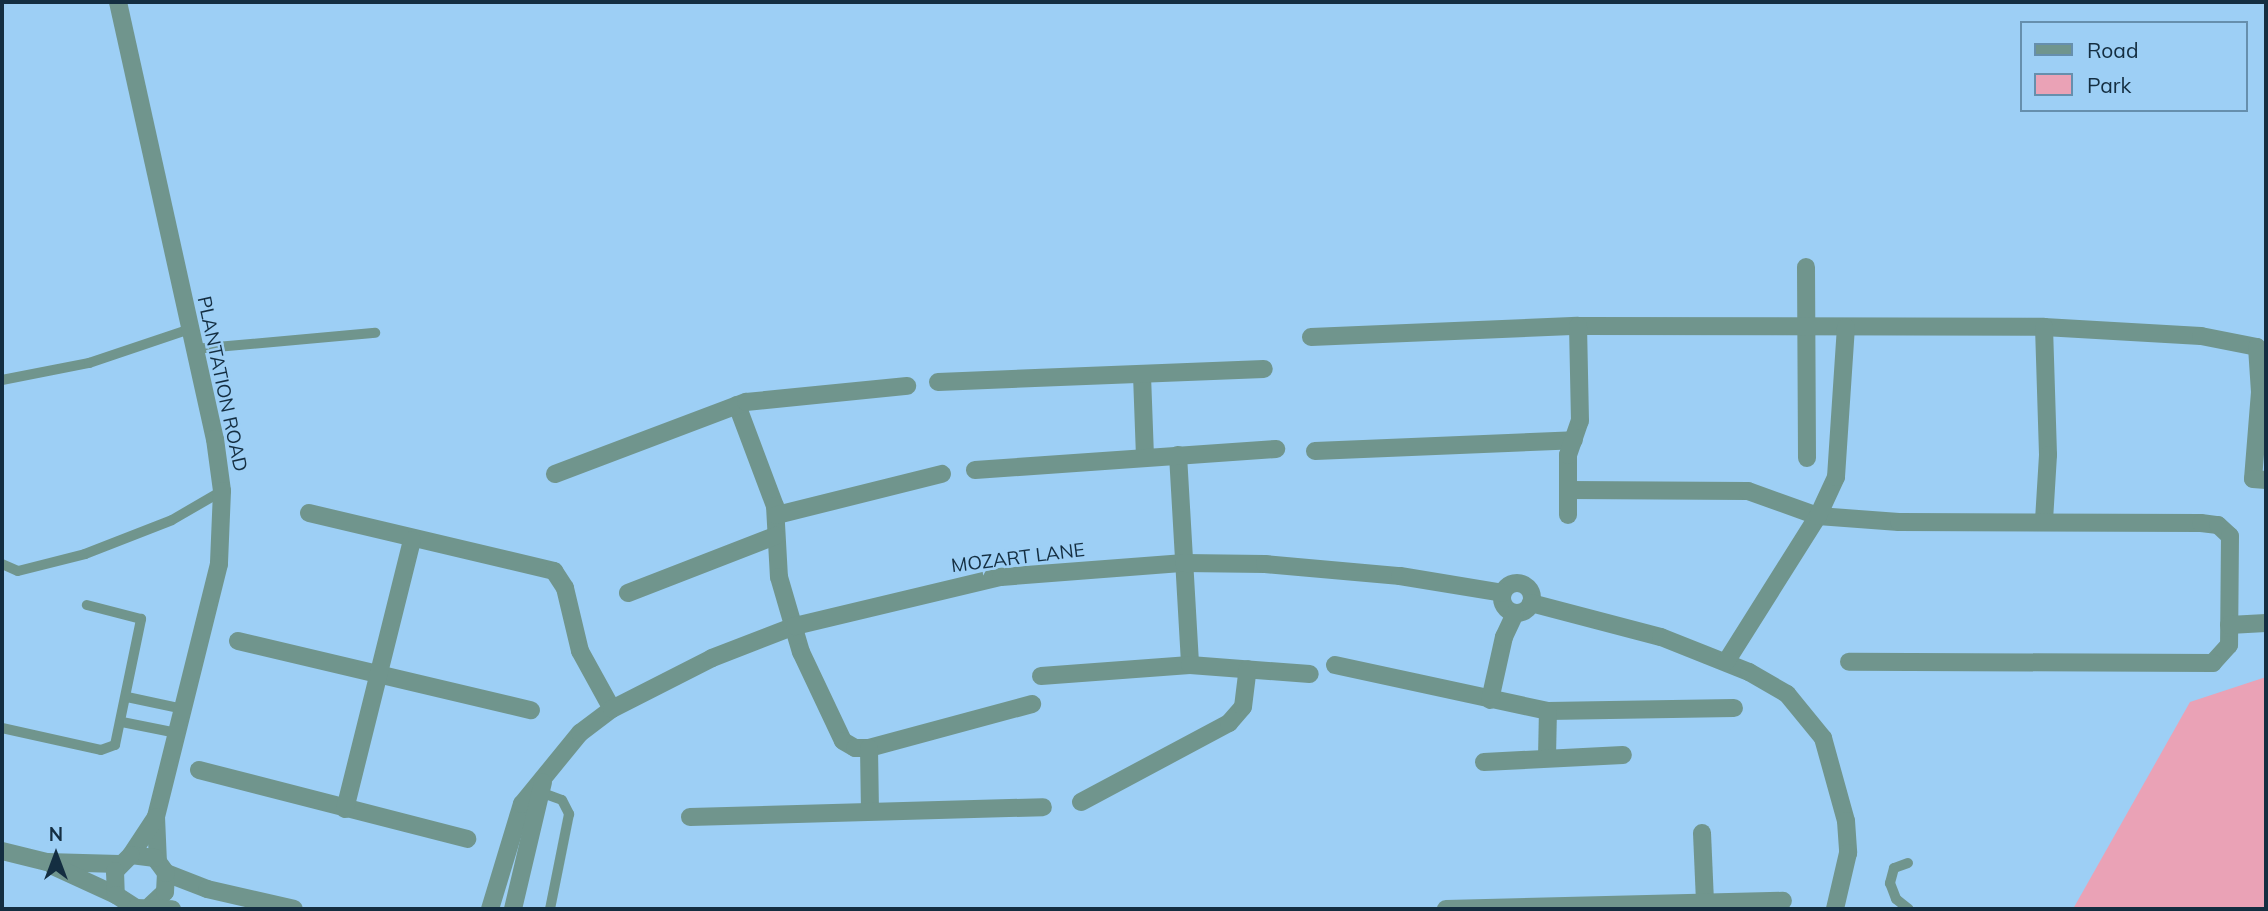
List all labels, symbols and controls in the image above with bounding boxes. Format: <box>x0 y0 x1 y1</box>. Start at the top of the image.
legend <box>2020 21 2247 112</box>
text: Road <box>2087 37 2138 63</box>
text: Park <box>2087 72 2131 98</box>
street label: PLANTATION ROAD <box>192 294 252 474</box>
street label: MOZART LANE <box>950 539 1086 577</box>
north arrow <box>21 820 91 890</box>
text: N <box>49 822 63 846</box>

